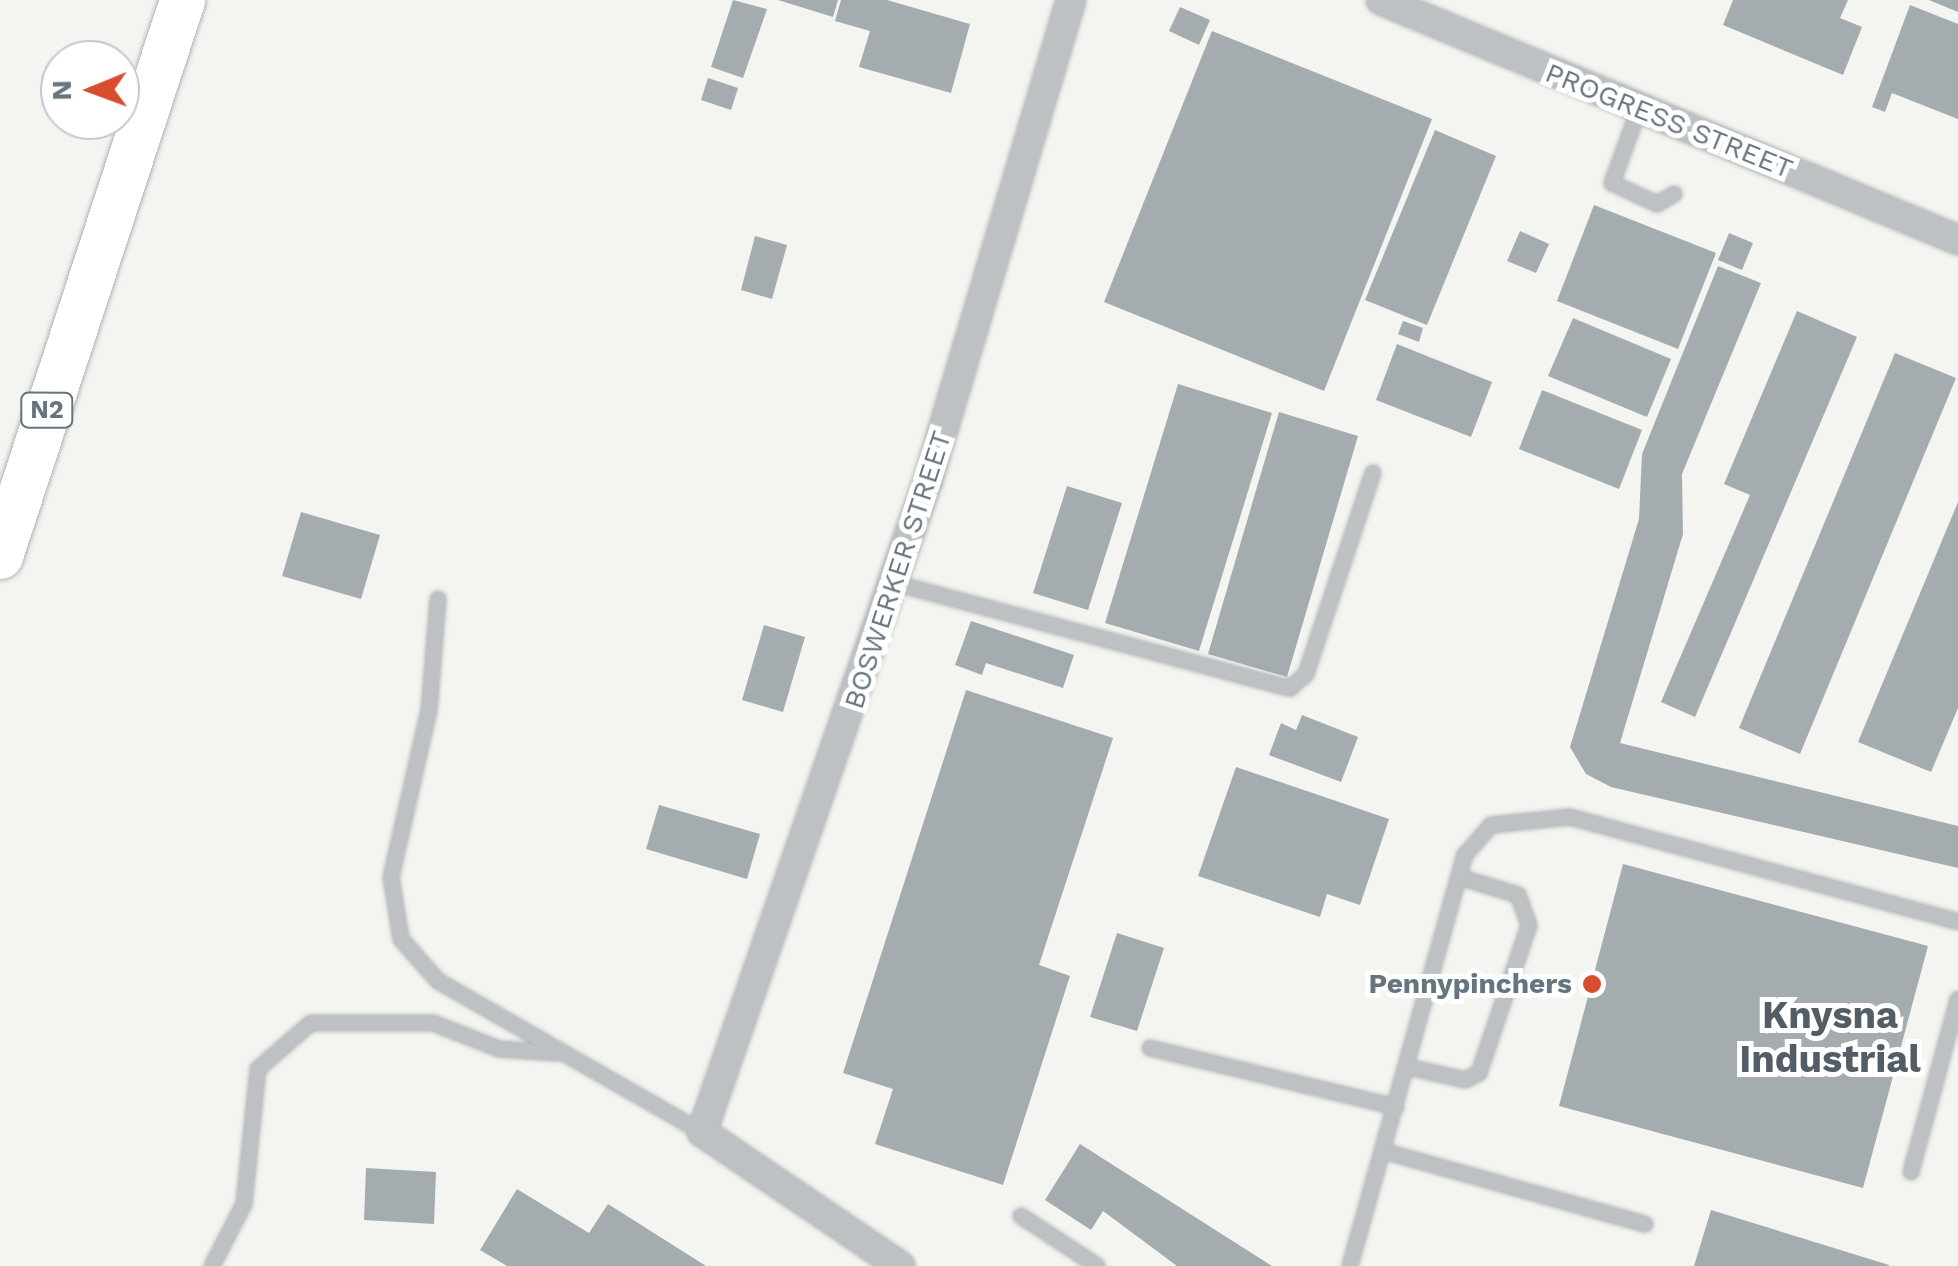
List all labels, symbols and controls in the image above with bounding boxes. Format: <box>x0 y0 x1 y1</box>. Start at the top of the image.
north arrow <box>40 40 140 140</box>
street label: PROGRESS STREET <box>1540 56 1798 186</box>
text: N <box>45 80 78 101</box>
road number: N2 <box>20 390 74 430</box>
street label: BOSWERKER STREET <box>837 427 959 713</box>
place label: Pennypinchers <box>1368 967 1572 1001</box>
marker: Pennypinchers <box>1581 973 1603 995</box>
district label: Knysna Industrial <box>1739 993 1921 1082</box>

